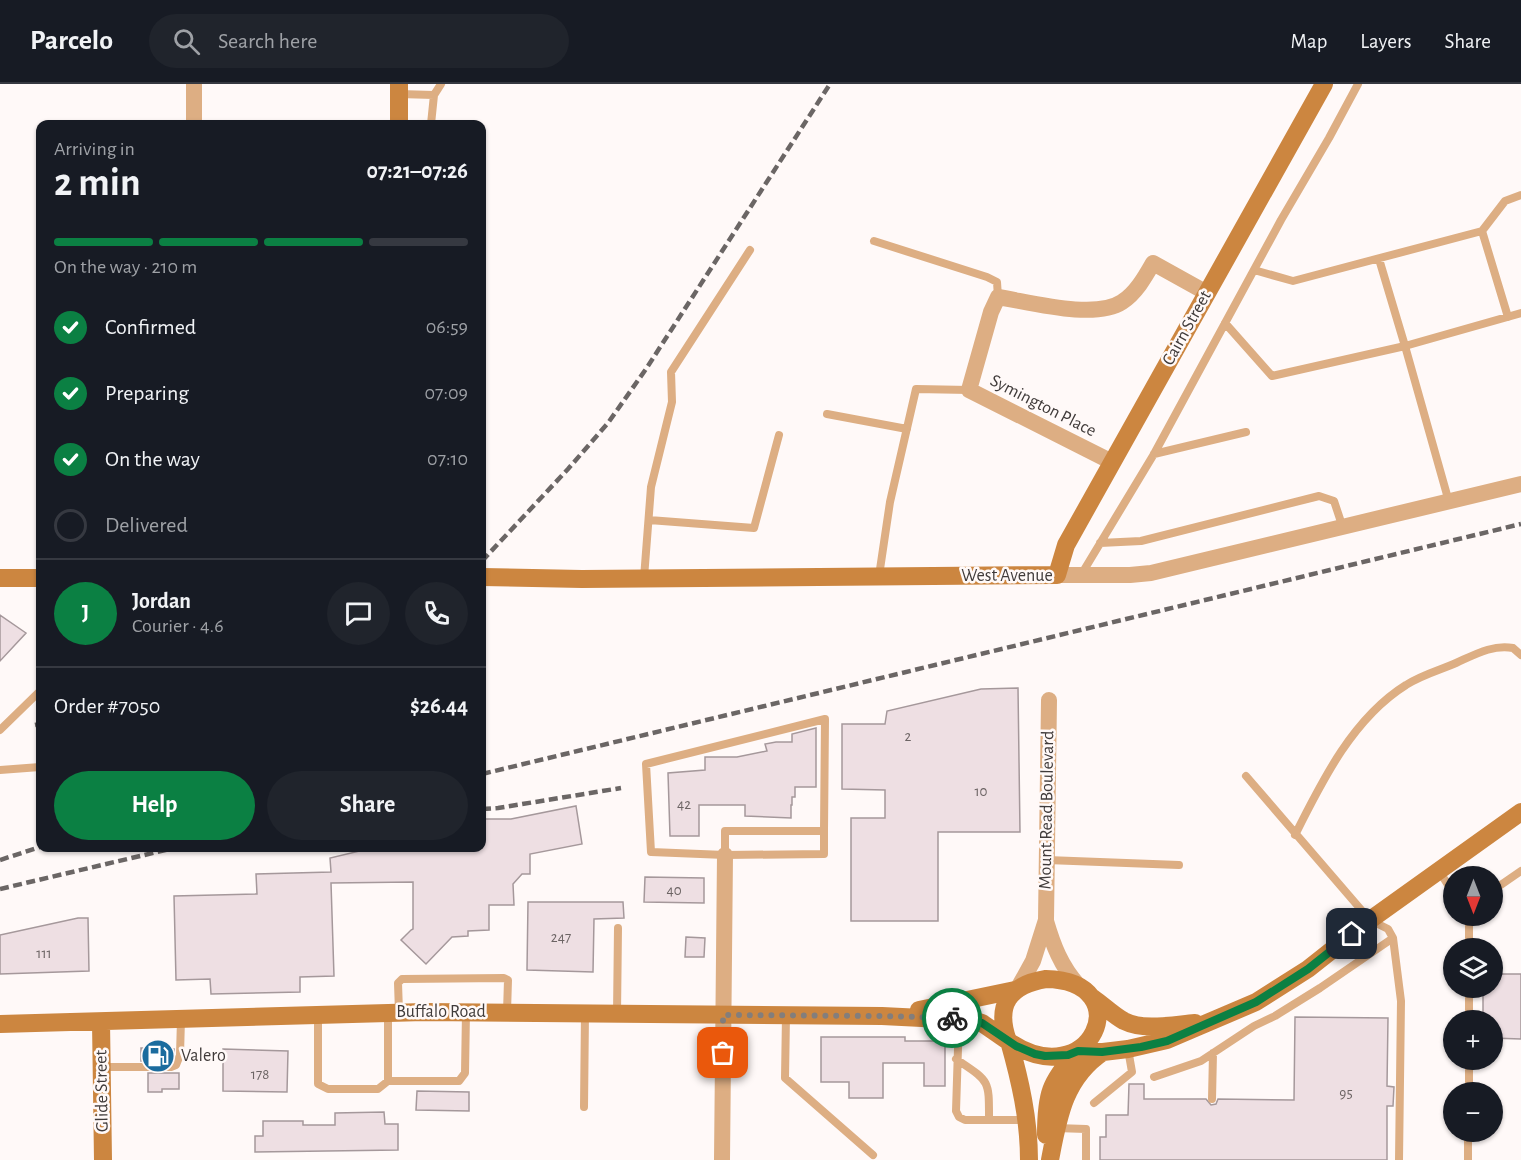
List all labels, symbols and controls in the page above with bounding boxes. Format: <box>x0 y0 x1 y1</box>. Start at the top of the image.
search box <box>149 14 569 68</box>
icon: search <box>170 25 203 58</box>
text: Parcelo <box>30 27 113 55</box>
text: Search here <box>218 30 317 52</box>
text: Map <box>1291 31 1327 52</box>
text: Layers <box>1360 31 1411 52</box>
text: Share <box>1444 31 1491 52</box>
text: Arriving in <box>54 139 135 159</box>
text: 07:21–07:26 <box>367 160 468 182</box>
text: 2 min <box>54 164 141 203</box>
text: On the way · 210 m <box>54 257 197 277</box>
street label: Cairn Street <box>1159 287 1215 368</box>
icon: check <box>54 311 87 344</box>
text: Confirmed <box>105 316 196 338</box>
text: 06:59 <box>426 317 468 337</box>
street label: Symington Place <box>987 372 1099 440</box>
icon: check <box>54 377 87 410</box>
text: Preparing <box>105 382 189 404</box>
text: 07:09 <box>425 383 468 403</box>
icon: check <box>54 443 87 476</box>
text: On the way <box>105 448 200 470</box>
text: 07:10 <box>427 449 468 469</box>
text: Delivered <box>105 514 188 536</box>
street label: West Avenue <box>961 567 1053 585</box>
button: chat <box>327 582 390 645</box>
button: phone <box>405 582 468 645</box>
text: Jordan <box>132 590 191 612</box>
text: J <box>82 602 89 624</box>
text: Courier · 4.6 <box>132 616 224 636</box>
text: Order #7050 <box>54 695 160 717</box>
text: $26.44 <box>410 695 468 717</box>
house number: 2 <box>905 729 912 744</box>
street label: Mount Read Boulevard <box>1037 730 1057 890</box>
button: Help <box>54 771 255 840</box>
button: Share <box>267 771 468 840</box>
house number: 10 <box>974 784 988 799</box>
house number: 42 <box>677 797 691 812</box>
north arrow <box>1443 866 1503 926</box>
map controls <box>1443 866 1503 1142</box>
house number: 40 <box>666 883 682 898</box>
pin <box>1326 908 1377 959</box>
icon: home <box>1335 917 1368 950</box>
house number: 247 <box>551 930 571 945</box>
button: layers <box>1443 938 1503 998</box>
house number: 111 <box>36 946 52 961</box>
courier <box>922 988 982 1048</box>
icon: bike <box>936 1002 969 1035</box>
street label: Buffalo Road <box>396 1003 486 1021</box>
button: + <box>1443 1010 1503 1070</box>
pin <box>697 1027 748 1078</box>
icon: bag <box>706 1036 739 1069</box>
fuel station icon: Valero <box>140 1038 176 1074</box>
place label: Valero <box>181 1047 226 1065</box>
street label: Glide Street <box>92 1049 112 1132</box>
house number: 178 <box>251 1067 269 1082</box>
button: − <box>1443 1082 1503 1142</box>
house number: 95 <box>1339 1086 1353 1101</box>

